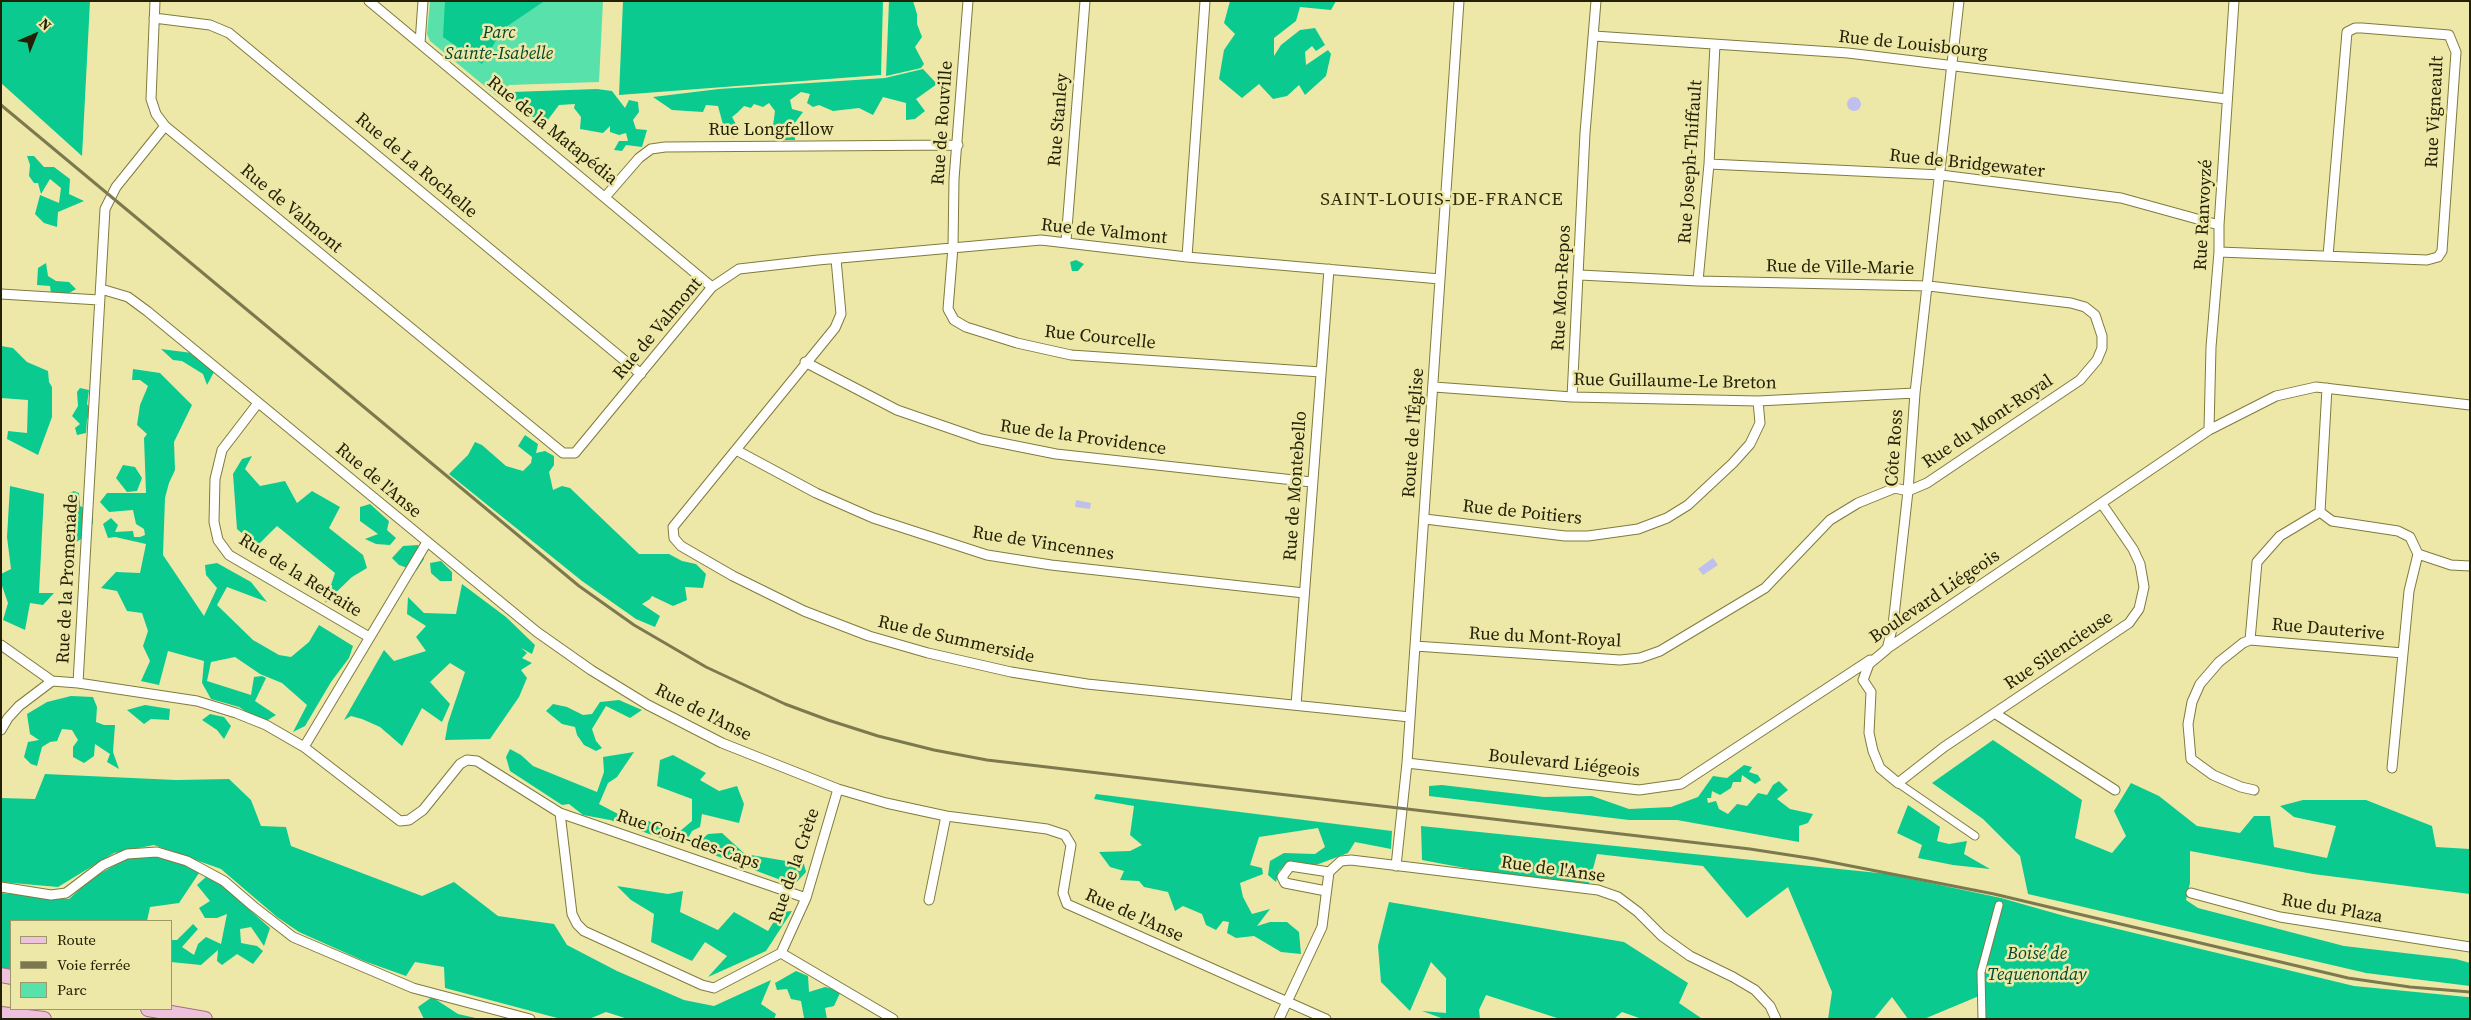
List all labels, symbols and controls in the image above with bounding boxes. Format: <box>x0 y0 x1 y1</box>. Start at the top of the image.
north arrow <box>10 10 60 60</box>
text: N <box>35 13 56 35</box>
park label: Parc Sainte-Isabelle <box>445 22 553 64</box>
street label: Rue de Louisbourg <box>1837 26 1989 64</box>
street label: Rue Vigneault <box>2421 55 2449 169</box>
street label: Rue de Rouville <box>928 60 958 186</box>
street label: Rue de la Matapédia <box>482 72 622 190</box>
street label: Rue Stanley <box>1044 72 1074 168</box>
street label: Rue Joseph-Thiffault <box>1675 79 1707 245</box>
street label: Rue de La Rochelle <box>351 109 481 223</box>
street label: Rue Longfellow <box>708 119 834 141</box>
street label: Rue de Bridgewater <box>1888 145 2046 183</box>
street label: Rue Ranvoyzé <box>2190 159 2218 271</box>
street label: Rue de Valmont <box>236 160 346 258</box>
district label: SAINT-LOUIS-DE-FRANCE <box>1318 189 1566 211</box>
street label: Rue de Valmont <box>1040 215 1168 249</box>
street label: Rue Mon-Repos <box>1548 224 1576 352</box>
street label: Rue de Ville-Marie <box>1766 256 1914 280</box>
street label: Rue de Valmont <box>609 274 707 384</box>
street label: Rue Courcelle <box>1043 321 1157 355</box>
street label: Route de l'Église <box>1399 367 1429 499</box>
street label: Rue Guillaume-Le Breton <box>1573 369 1777 395</box>
street label: Rue du Mont-Royal <box>1919 370 2057 474</box>
street label: Côte Ross <box>1882 409 1908 487</box>
street label: Rue de Montebello <box>1280 410 1312 562</box>
street label: Rue de la Providence <box>998 416 1168 460</box>
street label: Rue de l'Anse <box>331 439 425 523</box>
street label: Rue de la Promenade <box>53 494 83 664</box>
street label: Rue de Poitiers <box>1461 496 1583 530</box>
street label: Rue de Vincennes <box>970 522 1116 566</box>
street label: Rue de la Retraite <box>235 530 365 622</box>
street label: Boulevard Liégeois <box>1866 545 2004 649</box>
street label: Rue Silencieuse <box>2001 607 2117 695</box>
street label: Rue de Summerside <box>876 611 1036 669</box>
street label: Rue Dauterive <box>2271 614 2385 646</box>
street label: Rue du Mont-Royal <box>1468 623 1622 653</box>
street label: Rue de l'Anse <box>651 679 755 747</box>
street label: Boulevard Liégeois <box>1487 745 1641 783</box>
street label: Rue Coin-des-Caps <box>614 805 762 875</box>
street label: Rue de la Crète <box>765 806 825 926</box>
street label: Rue de l'Anse <box>1499 852 1607 888</box>
street label: Rue de l'Anse <box>1081 885 1187 947</box>
street label: Rue du Plaza <box>2280 889 2384 929</box>
legend <box>10 920 172 1010</box>
text: Route <box>57 929 96 950</box>
park label: Boisé de Tequenonday <box>1987 943 2087 986</box>
text: Voie ferrée <box>57 954 130 975</box>
text: Parc <box>57 979 87 1000</box>

